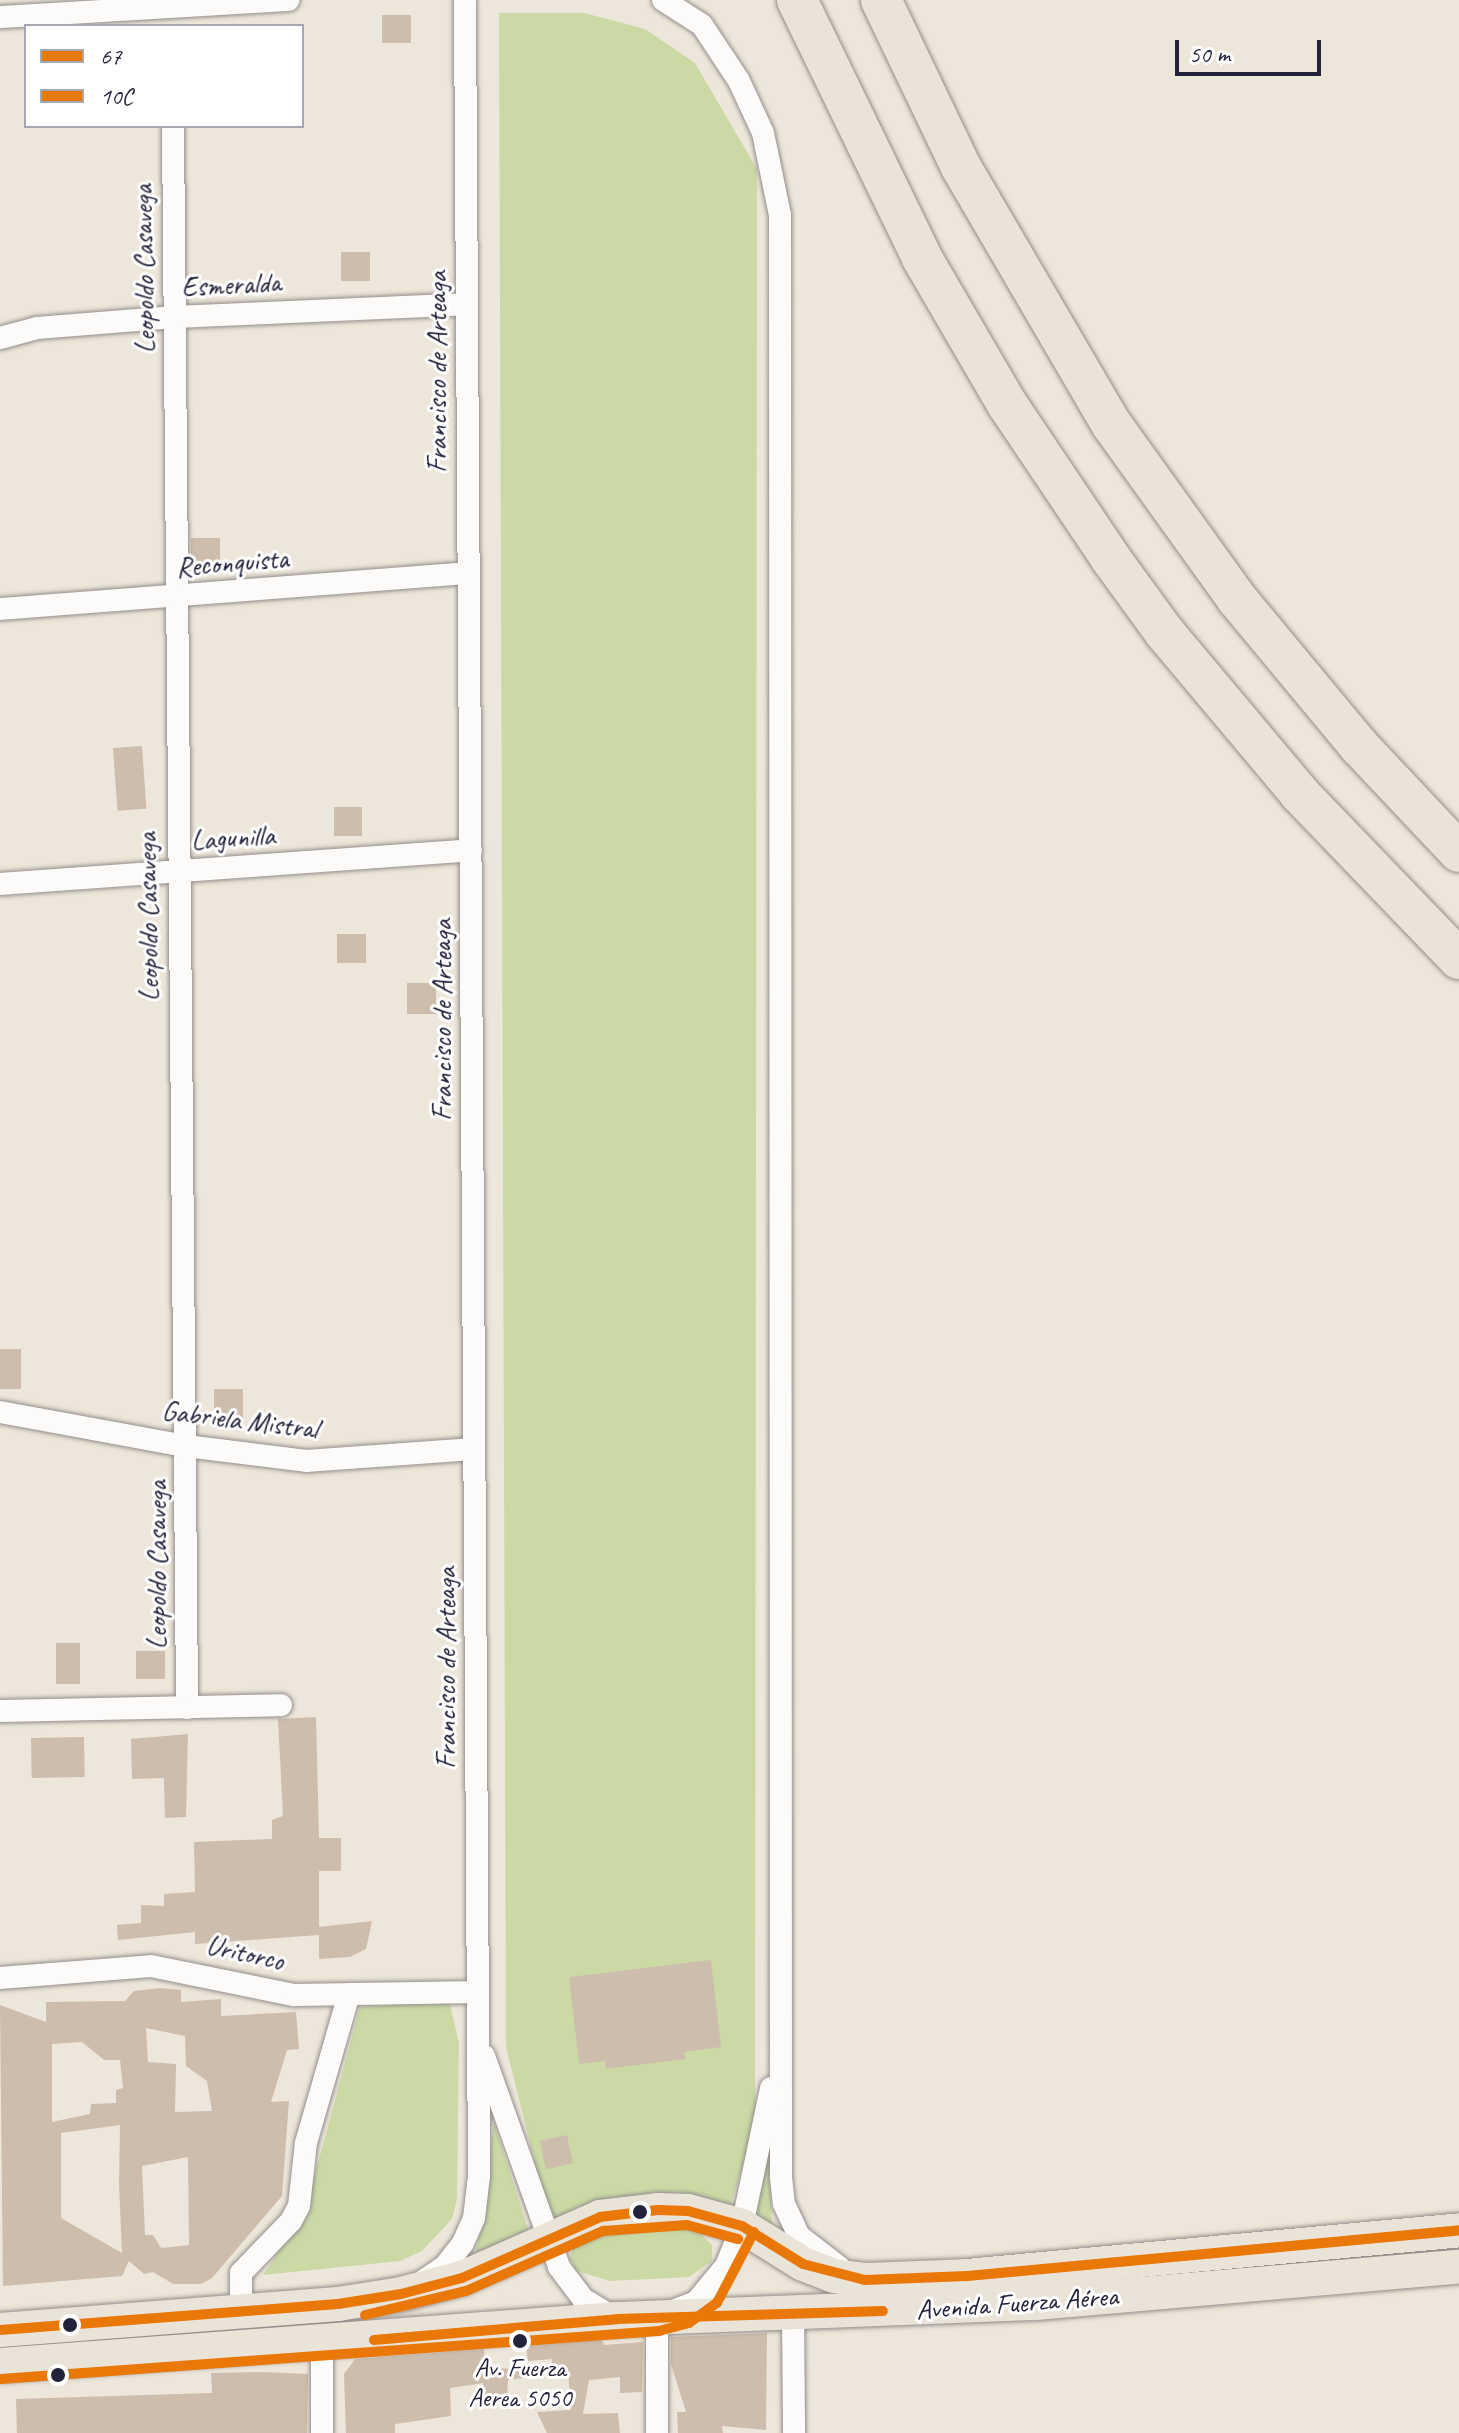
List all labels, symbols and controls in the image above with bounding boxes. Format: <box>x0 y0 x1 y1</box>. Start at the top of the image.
legend <box>24 24 304 128</box>
scale bar <box>1179 24 1325 74</box>
text: 50 m <box>1189 39 1230 69</box>
text: 67 <box>100 41 122 71</box>
text: 10C <box>100 81 133 111</box>
street label: Leopoldo Casavega <box>126 183 162 355</box>
street label: Esmeralda <box>181 266 281 304</box>
street label: Francisco de Arteaga <box>420 272 454 472</box>
street label: Reconquista <box>175 541 289 585</box>
street label: Lagunilla <box>190 818 276 858</box>
street label: Leopoldo Casavega <box>130 831 166 1003</box>
street label: Francisco de Arteaga <box>425 920 459 1120</box>
street label: Gabriela Mistral <box>160 1394 320 1446</box>
street label: Leopoldo Casavega <box>140 1480 174 1650</box>
street label: Francisco de Arteaga <box>429 1568 463 1768</box>
street label: Uritorco <box>203 1928 287 1978</box>
unlabelled marker <box>632 2204 648 2220</box>
street label: Avenida Fuerza Aérea <box>915 2279 1119 2327</box>
unlabelled marker <box>62 2317 78 2333</box>
marker: Av. Fuerza Aerea 5050 <box>512 2333 528 2349</box>
place label: Av. Fuerza Aerea 5050 <box>468 2352 572 2414</box>
unlabelled marker <box>50 2367 66 2383</box>

